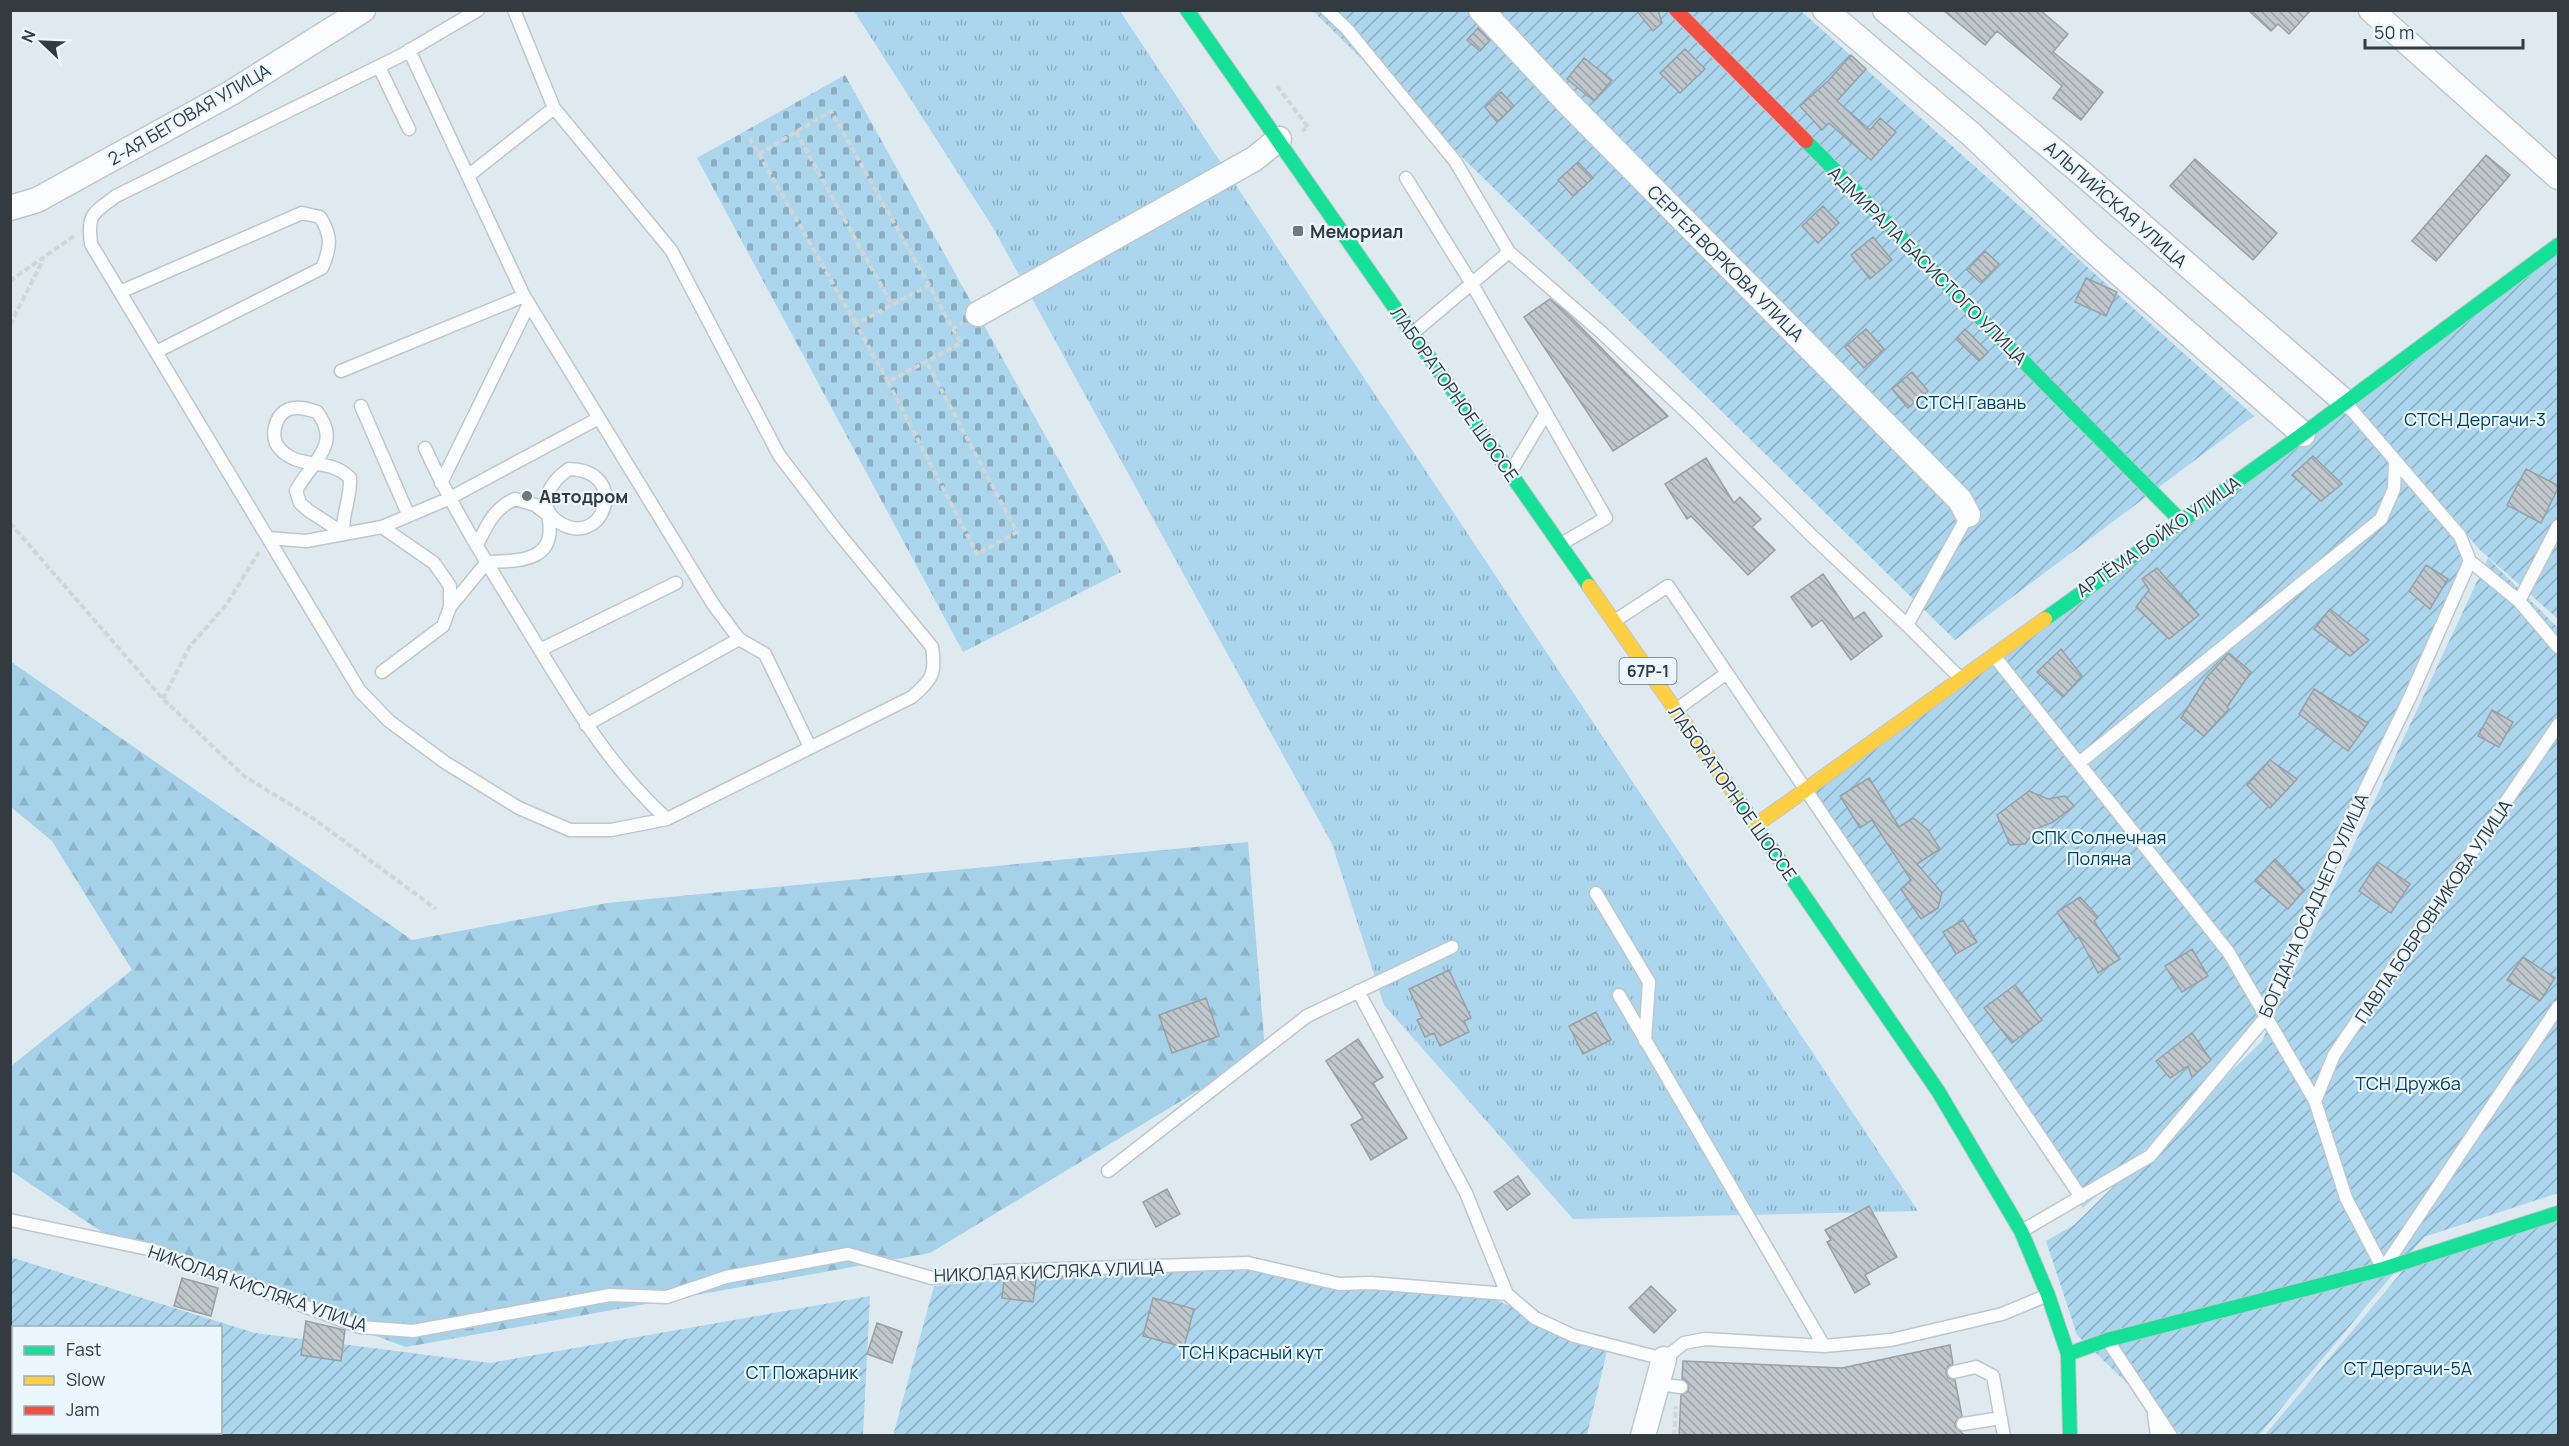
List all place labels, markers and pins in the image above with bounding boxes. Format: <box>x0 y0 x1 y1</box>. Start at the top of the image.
place label: Мемориал <box>1310 219 1403 243</box>
marker: Мемориал <box>1291 224 1305 238</box>
place label: Автодром <box>539 484 628 508</box>
marker: Автодром <box>520 489 534 503</box>

